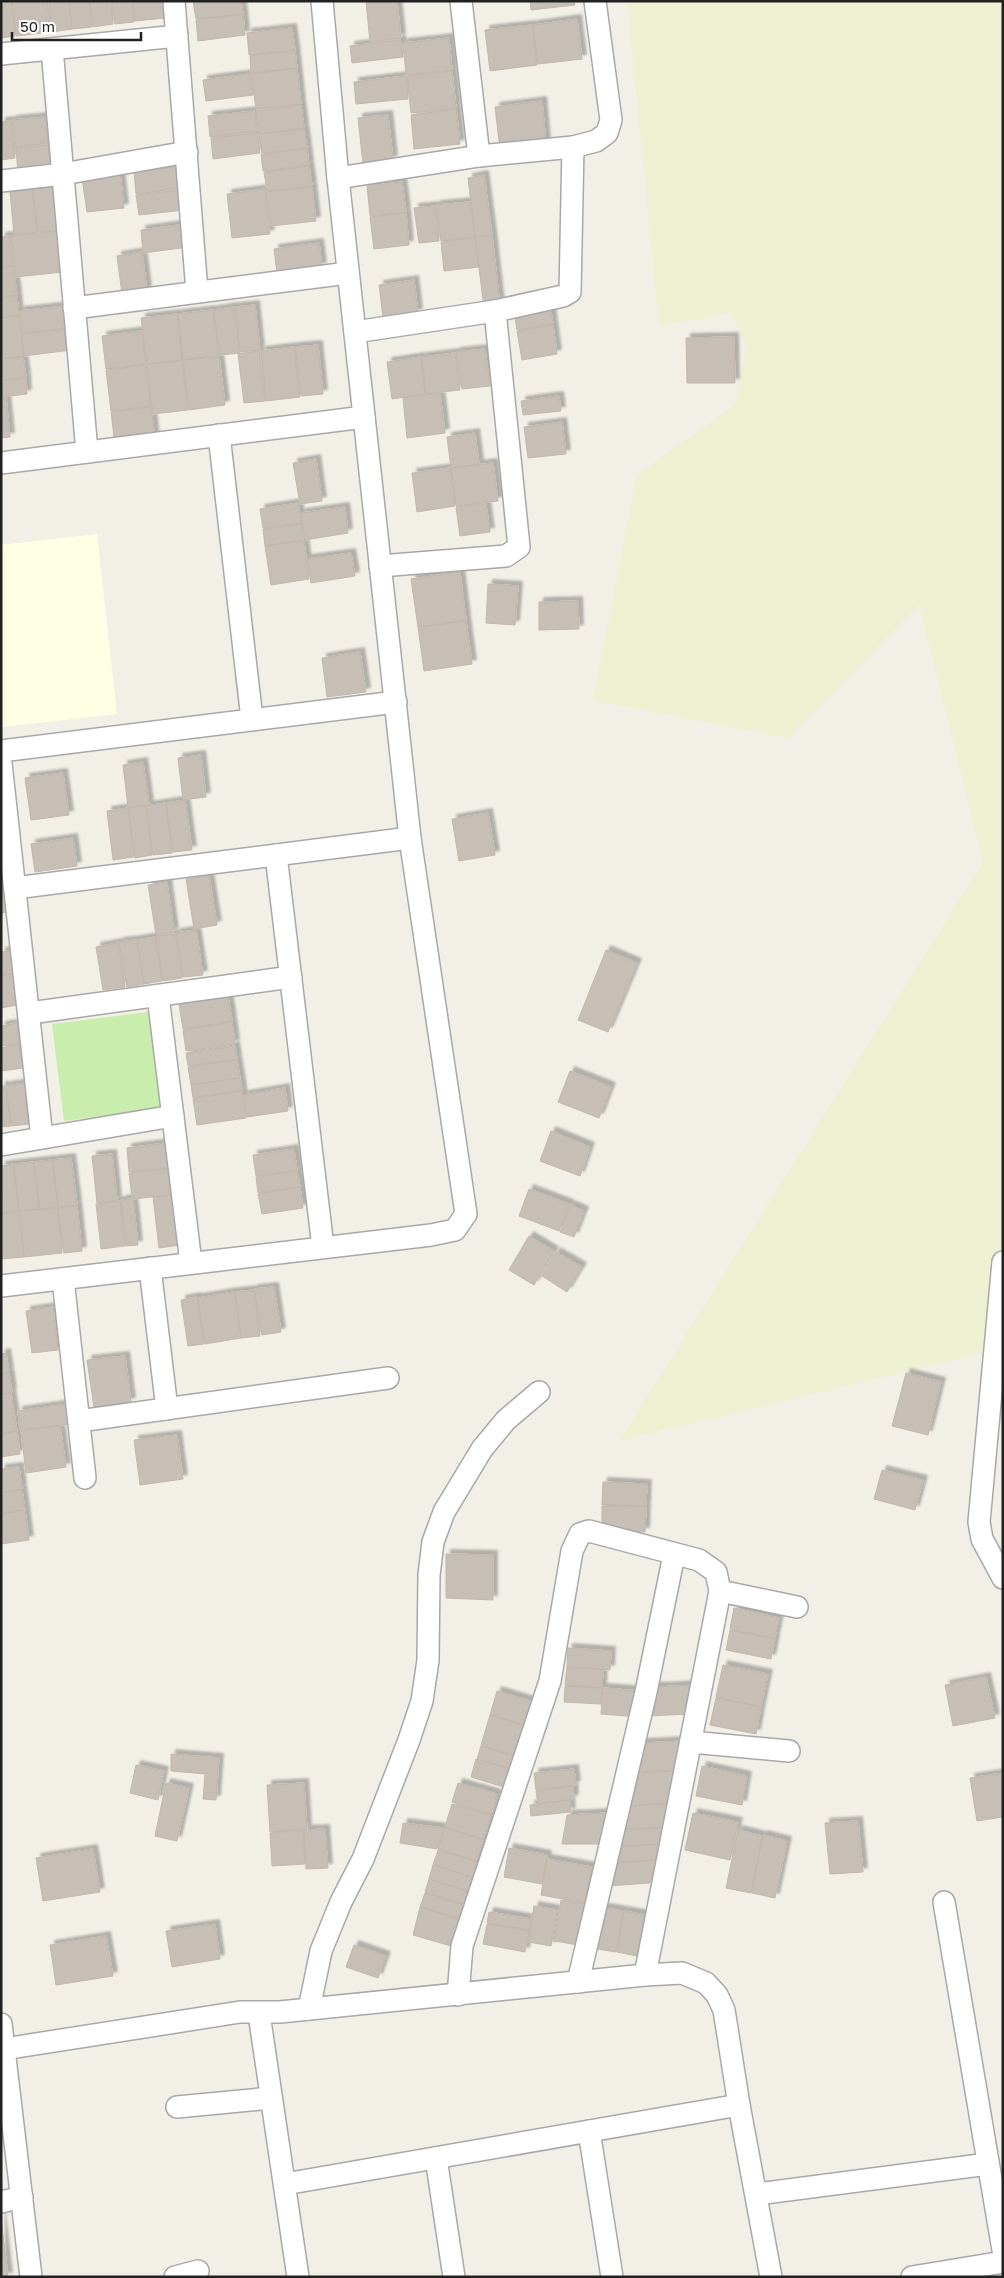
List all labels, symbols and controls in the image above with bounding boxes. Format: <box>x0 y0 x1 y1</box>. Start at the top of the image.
scale bar <box>12 10 141 42</box>
text: 50 m <box>20 17 55 35</box>

